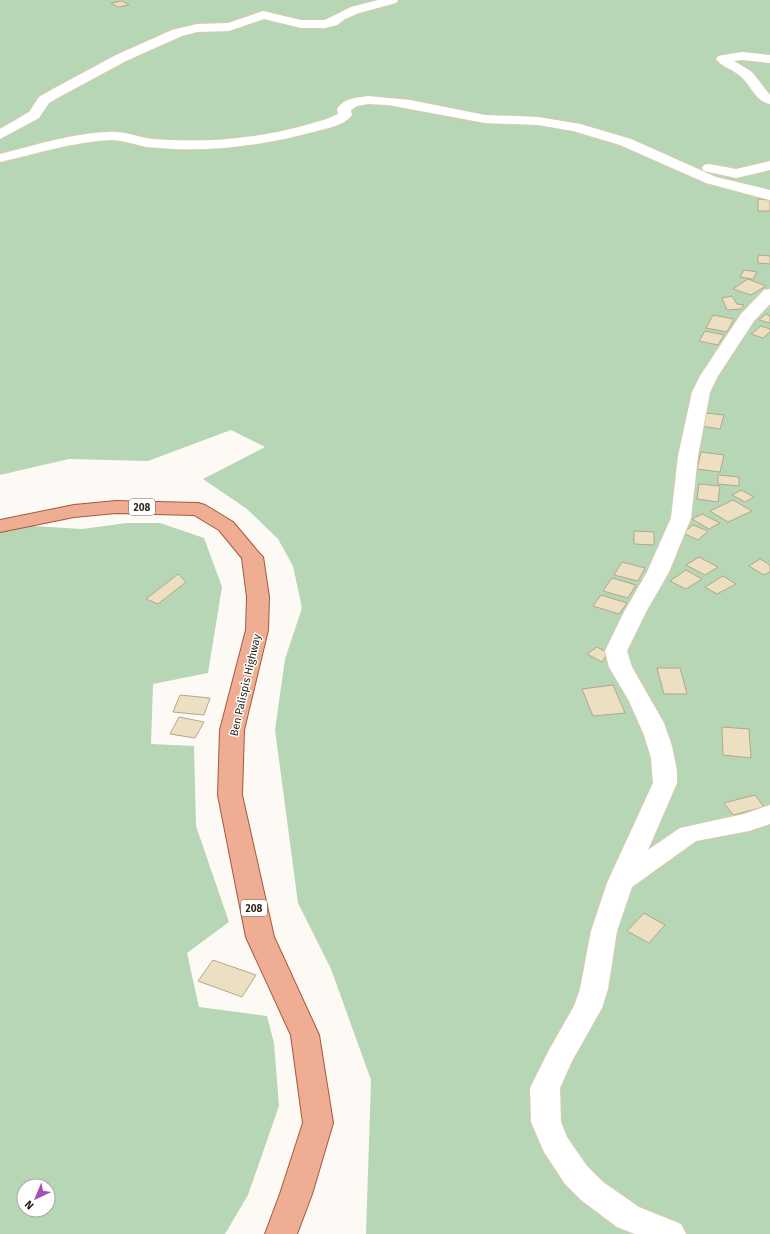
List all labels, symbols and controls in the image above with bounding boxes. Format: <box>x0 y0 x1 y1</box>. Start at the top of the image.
road number: 208 <box>129 499 155 515</box>
street label: Ben Palispis Highway <box>227 632 264 738</box>
road number: 208 <box>241 900 267 916</box>
north arrow <box>16 1178 56 1218</box>
text: N <box>22 1198 37 1212</box>

